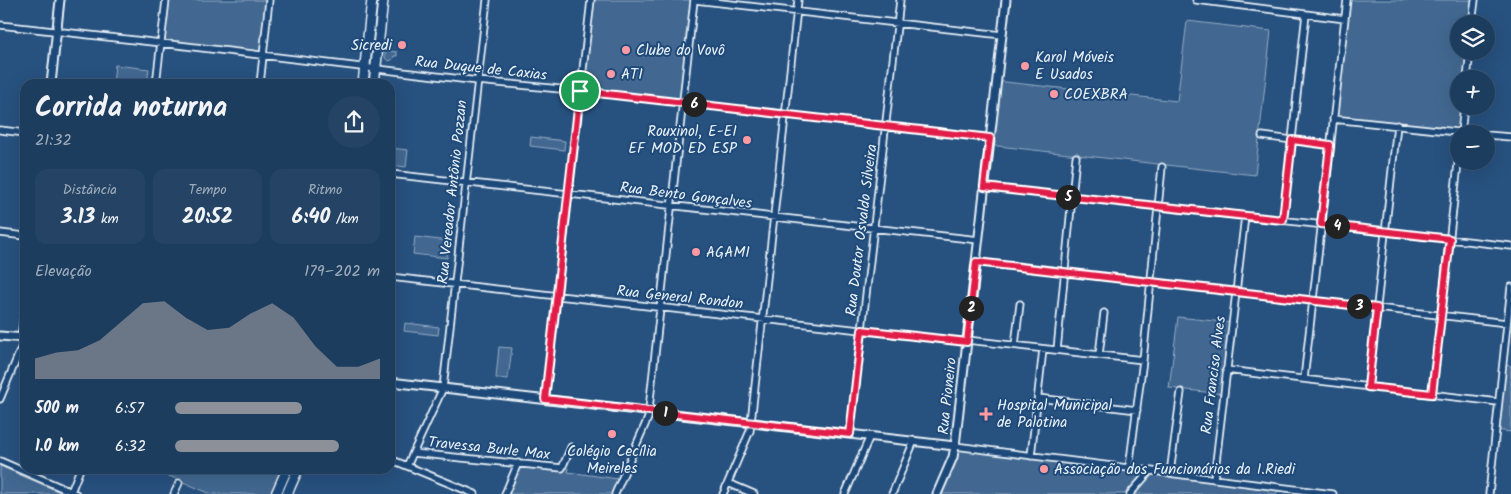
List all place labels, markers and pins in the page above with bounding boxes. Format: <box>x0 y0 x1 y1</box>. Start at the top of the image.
place label: Sicredi <box>351 34 393 58</box>
marker: Sicredi <box>396 39 408 51</box>
place label: Clube do Vovô <box>636 39 725 63</box>
marker: Clube do Vovô <box>620 44 632 56</box>
place label: Karol Móveis E Usados <box>1035 46 1115 87</box>
marker: Karol Móveis E Usados <box>1019 60 1031 72</box>
place label: ATI <box>621 63 643 87</box>
marker: ATI <box>605 68 617 80</box>
pin <box>559 70 601 112</box>
place label: COEXBRA <box>1064 83 1128 107</box>
marker: COEXBRA <box>1048 88 1060 100</box>
pin: 6 <box>682 92 706 116</box>
place label: Rouxinol, E-EI EF MOD ED ESP <box>628 120 738 161</box>
marker: Rouxinol, E-EI EF MOD ED ESP <box>741 134 753 146</box>
pin: 5 <box>1056 184 1080 210</box>
pin: 4 <box>1324 214 1350 238</box>
place label: AGAMI <box>706 241 750 265</box>
marker: AGAMI <box>690 246 702 258</box>
pin: 3 <box>1346 294 1372 318</box>
pin: 2 <box>958 296 984 320</box>
place label: Hospital Municipal de Palotina <box>997 394 1113 435</box>
pin: 1 <box>652 400 678 426</box>
marker: Hospital Municipal de Palotina <box>979 407 993 421</box>
marker: Colégio Cecília Meireles <box>606 428 618 440</box>
place label: Colégio Cecília Meireles <box>567 440 657 481</box>
place label: Associação dos Funcionários da I.Riedi <box>1054 458 1296 482</box>
marker: Associação dos Funcionários da I.Riedi <box>1038 463 1050 475</box>

